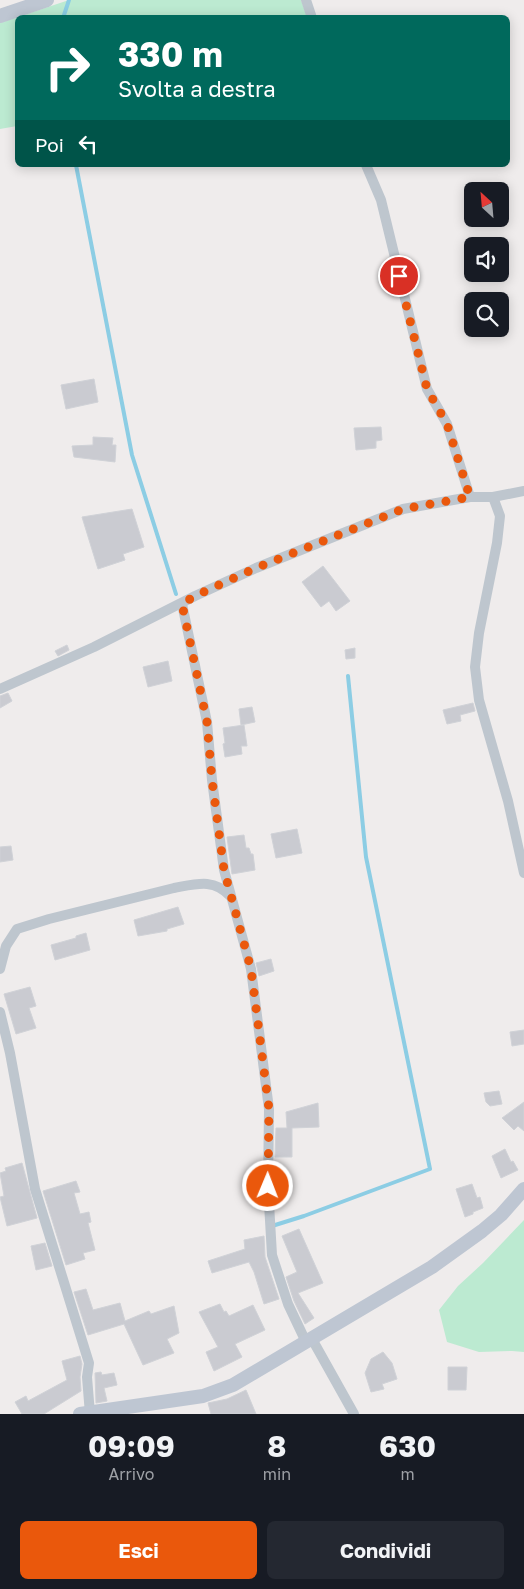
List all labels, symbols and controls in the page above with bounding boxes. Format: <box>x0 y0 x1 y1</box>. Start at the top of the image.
text: 330 m <box>118 33 223 75</box>
icon: right <box>35 35 100 100</box>
text: Svolta a destra <box>118 75 276 102</box>
icon: left <box>74 130 102 158</box>
text: Poi <box>35 133 64 156</box>
north arrow <box>464 182 509 228</box>
map controls <box>464 182 509 337</box>
button: sound <box>464 237 509 282</box>
pin <box>378 255 420 297</box>
icon: arrive <box>385 262 413 290</box>
button: search <box>464 292 509 337</box>
position arrow <box>241 1159 293 1211</box>
text: 09:09 <box>88 1428 175 1464</box>
text: 8 <box>267 1428 287 1464</box>
text: 630 <box>379 1428 436 1464</box>
text: Arrivo <box>109 1464 154 1484</box>
text: min <box>263 1464 291 1484</box>
text: m <box>400 1464 415 1484</box>
button: Esci <box>20 1521 257 1579</box>
button: Condividi <box>267 1521 504 1579</box>

